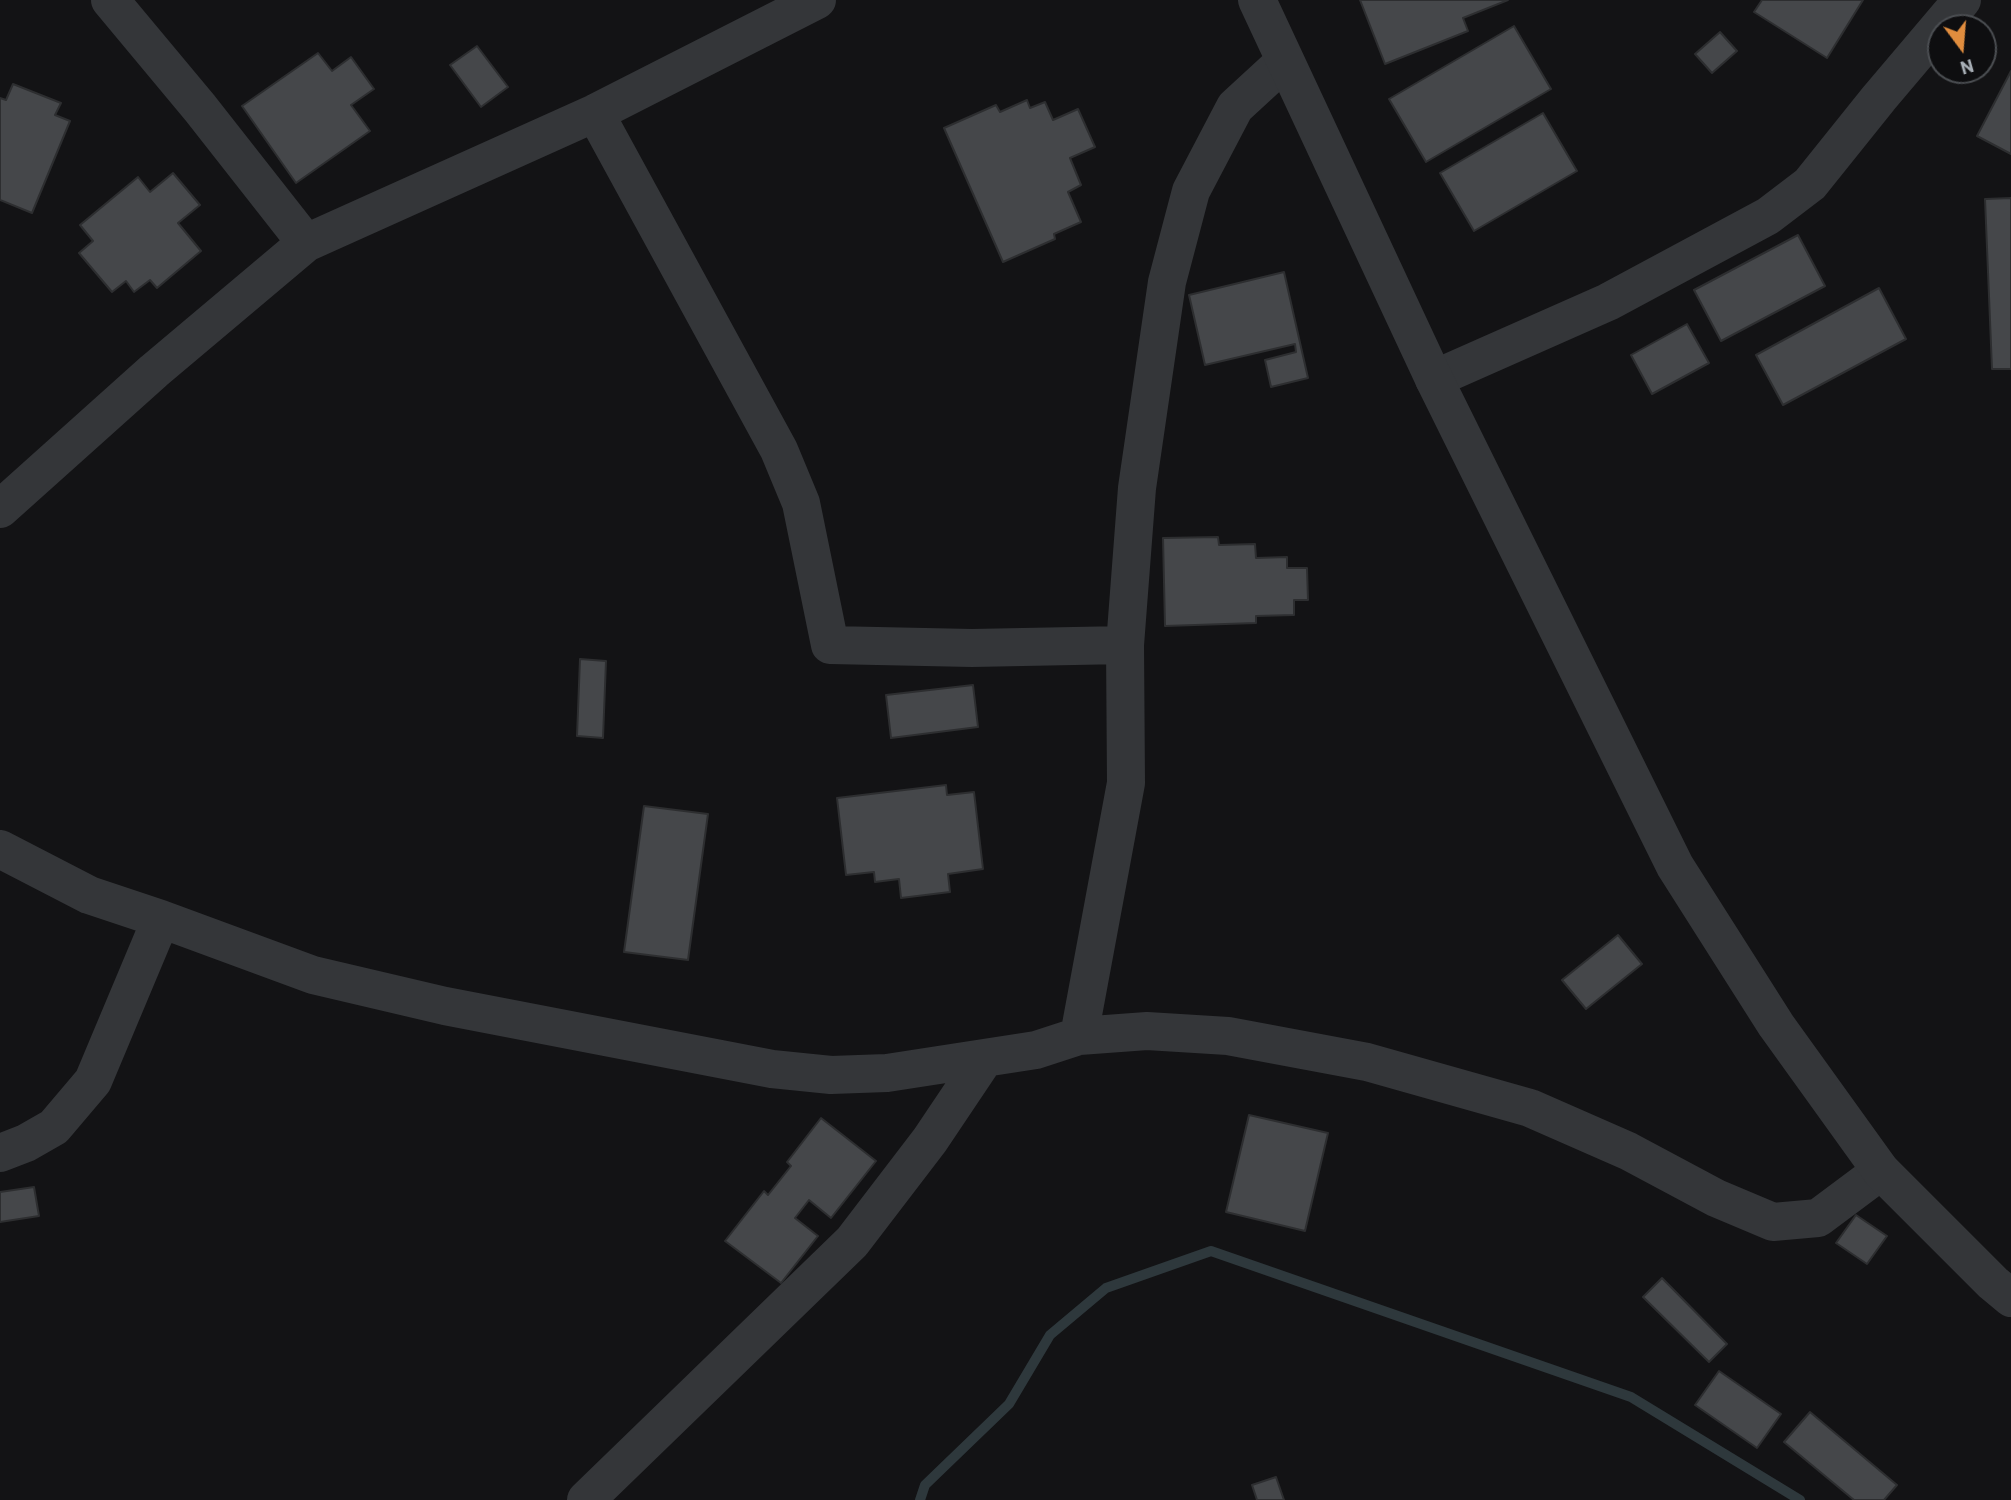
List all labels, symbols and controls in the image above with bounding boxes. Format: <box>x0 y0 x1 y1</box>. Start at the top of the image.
north arrow <box>1927 14 1997 84</box>
text: N <box>1958 55 1977 81</box>

